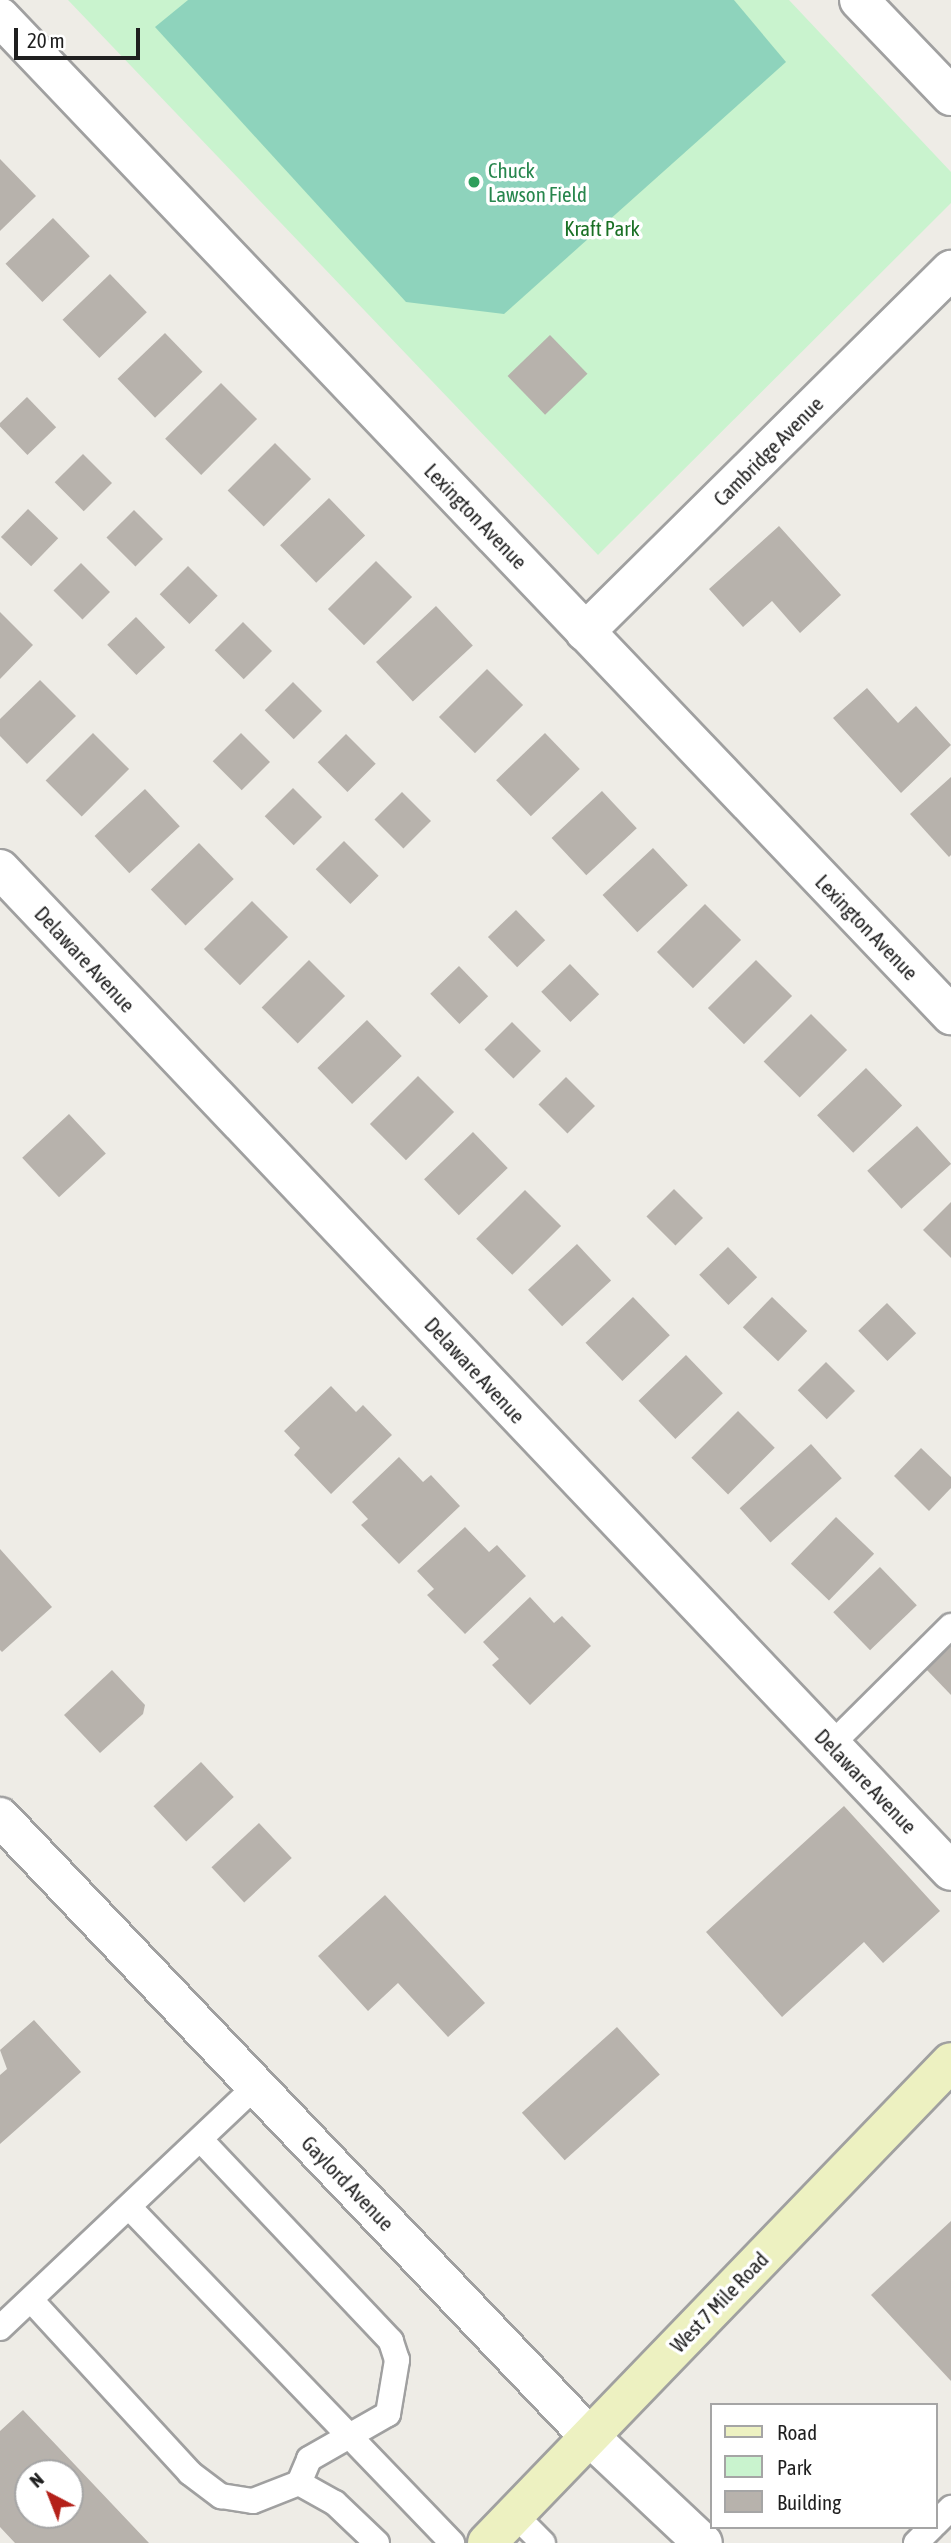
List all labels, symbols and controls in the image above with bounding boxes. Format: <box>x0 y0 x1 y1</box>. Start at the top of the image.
scale bar <box>18 14 144 58</box>
text: 20 m <box>27 28 65 52</box>
place label: Chuck Lawson Field <box>488 157 587 207</box>
marker: Chuck Lawson Field <box>466 174 482 190</box>
park label: Kraft Park <box>564 215 640 241</box>
street label: Cambridge Avenue <box>708 391 828 511</box>
street label: Lexington Avenue <box>419 458 533 574</box>
street label: Lexington Avenue <box>810 869 924 985</box>
street label: Delaware Avenue <box>30 901 140 1017</box>
street label: Delaware Avenue <box>420 1312 530 1428</box>
street label: Delaware Avenue <box>810 1724 922 1838</box>
street label: Gaylord Avenue <box>297 2130 399 2236</box>
street label: West 7 Mile Road <box>665 2247 773 2357</box>
legend <box>710 2403 937 2529</box>
text: Road <box>777 2420 817 2444</box>
text: Park <box>777 2455 812 2479</box>
north arrow <box>14 2459 84 2529</box>
text: N <box>25 2468 48 2492</box>
text: Building <box>777 2490 841 2514</box>

